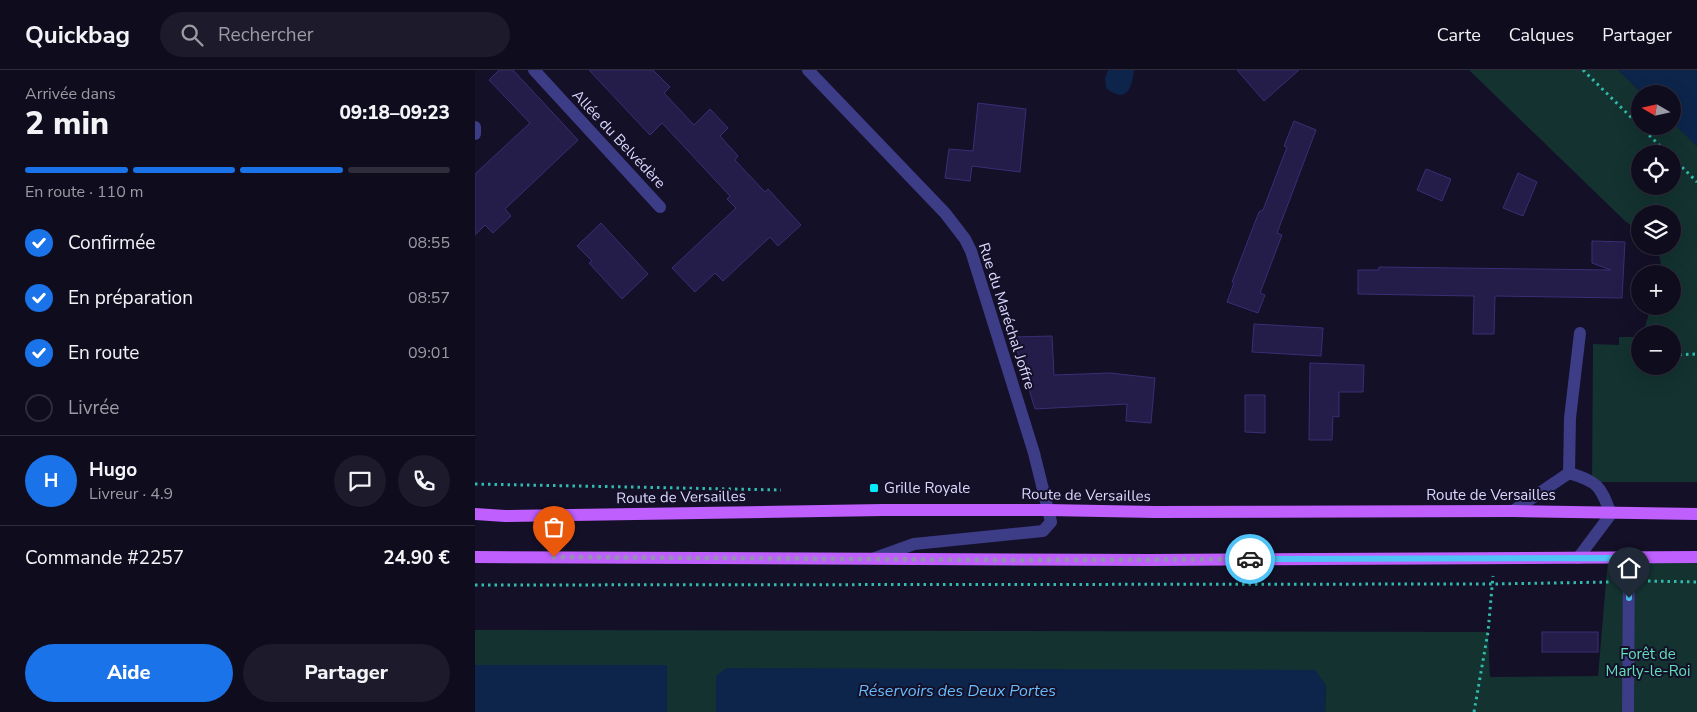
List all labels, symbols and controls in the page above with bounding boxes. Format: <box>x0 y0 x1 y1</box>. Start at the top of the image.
search box <box>160 12 510 57</box>
text: Quickbag <box>25 19 130 51</box>
icon: search <box>178 21 206 49</box>
text: Rechercher <box>218 22 314 48</box>
text: Carte <box>1437 23 1481 47</box>
text: Calques <box>1509 23 1574 47</box>
text: Partager <box>1602 23 1672 47</box>
text: Arrivée dans <box>25 83 116 105</box>
street label: Allée du Belvédère <box>568 85 670 193</box>
north arrow <box>1631 85 1681 135</box>
map controls <box>1631 85 1681 375</box>
text: 09:18–09:23 <box>339 100 450 126</box>
text: 2 min <box>25 102 109 145</box>
button: locate <box>1631 145 1681 195</box>
text: En route · 110 m <box>25 181 144 203</box>
button: layers <box>1631 205 1681 255</box>
icon: check <box>25 229 53 257</box>
text: Confirmée <box>68 230 155 256</box>
text: 08:55 <box>408 232 450 254</box>
street label: Rue du Maréchal Joffre <box>974 240 1040 392</box>
button: + <box>1631 265 1681 315</box>
icon: check <box>25 284 53 312</box>
text: En préparation <box>68 285 193 311</box>
text: 08:57 <box>408 287 450 309</box>
button: − <box>1631 325 1681 375</box>
icon: check <box>25 339 53 367</box>
text: En route <box>68 340 139 366</box>
text: 09:01 <box>408 342 450 364</box>
text: Livrée <box>68 395 119 421</box>
button: chat <box>334 455 386 507</box>
button: phone <box>398 455 450 507</box>
text: Hugo <box>89 457 137 483</box>
text: H <box>44 468 58 494</box>
place label: Grille Royale <box>884 478 970 498</box>
marker: Grille Royale <box>868 482 880 494</box>
text: Livreur · 4.9 <box>89 483 173 505</box>
street label: Route de Versailles <box>1021 484 1151 506</box>
street label: Route de Versailles <box>1426 485 1556 505</box>
street label: Route de Versailles <box>616 486 746 508</box>
pin <box>533 506 575 557</box>
icon: bag <box>540 513 568 541</box>
courier <box>1225 534 1275 584</box>
text: Commande #2257 <box>25 545 184 571</box>
text: 24.90 € <box>383 545 450 571</box>
icon: car <box>1236 545 1264 573</box>
pin <box>1608 547 1650 598</box>
icon: home <box>1615 554 1643 582</box>
button: Aide <box>25 644 233 702</box>
button: Partager <box>243 644 450 702</box>
park label: Forêt de Marly-le-Roi <box>1606 644 1690 681</box>
water label: Réservoirs des Deux Portes <box>858 680 1056 702</box>

